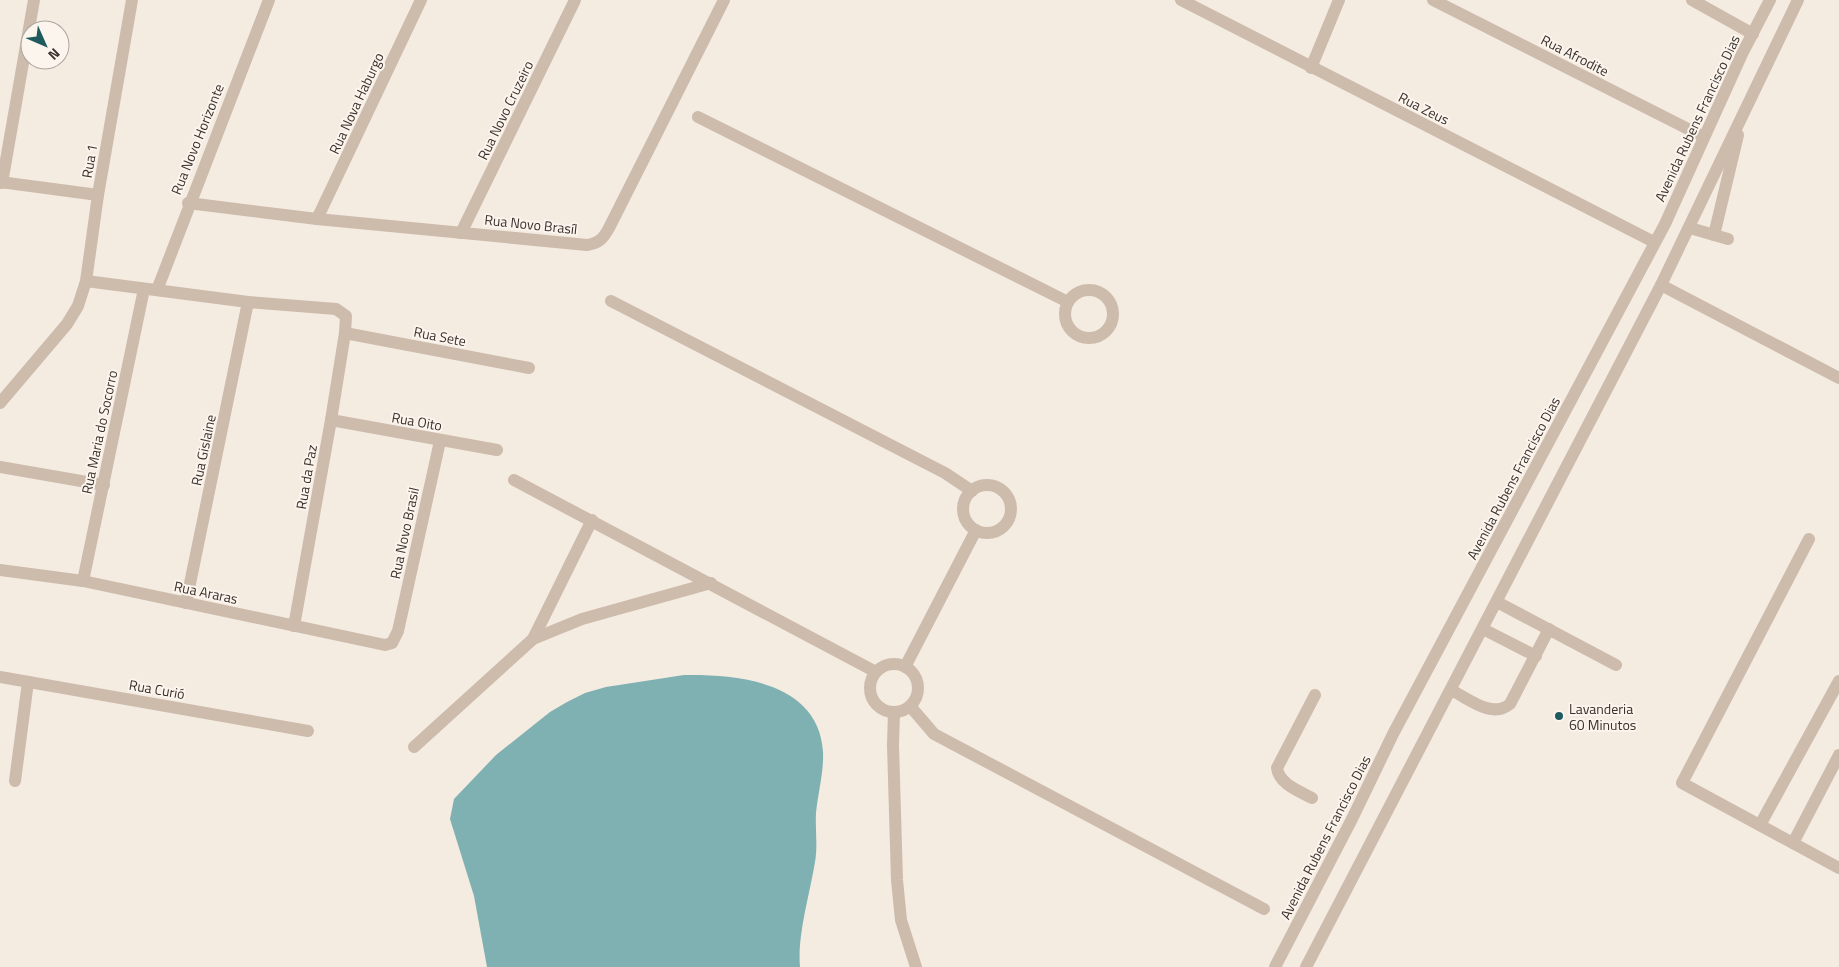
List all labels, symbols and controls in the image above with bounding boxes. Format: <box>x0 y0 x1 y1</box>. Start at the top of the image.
north arrow <box>20 20 70 70</box>
street label: Rua Afrodite <box>1537 29 1613 81</box>
street label: Avenida Rubens Francisco Dias <box>1649 31 1745 205</box>
text: N <box>44 44 65 65</box>
street label: Rua Nova Haburgo <box>323 49 389 157</box>
street label: Rua Novo Cruzeiro <box>472 57 538 163</box>
street label: Rua Novo Horizonte <box>165 80 229 198</box>
street label: Rua Zeus <box>1395 86 1453 130</box>
street label: Rua 1 <box>76 142 102 180</box>
street label: Rua Novo Brasíl <box>484 209 578 239</box>
street label: Rua Sete <box>412 321 468 351</box>
street label: Rua Maria do Socorro <box>76 368 122 496</box>
street label: Avenida Rubens Francisco Dias <box>1461 393 1565 563</box>
street label: Rua Oito <box>390 406 444 436</box>
street label: Rua Gislaine <box>185 412 221 488</box>
street label: Rua da Paz <box>290 443 322 511</box>
street label: Rua Novo Brasil <box>384 485 424 581</box>
street label: Rua Araras <box>172 575 240 609</box>
street label: Rua Curió <box>127 674 187 704</box>
place label: Lavanderia 60 Minutos <box>1569 698 1636 735</box>
marker: Lavanderia 60 Minutos <box>1553 710 1565 722</box>
street label: Avenida Rubens Francisco Dias <box>1274 751 1376 923</box>

